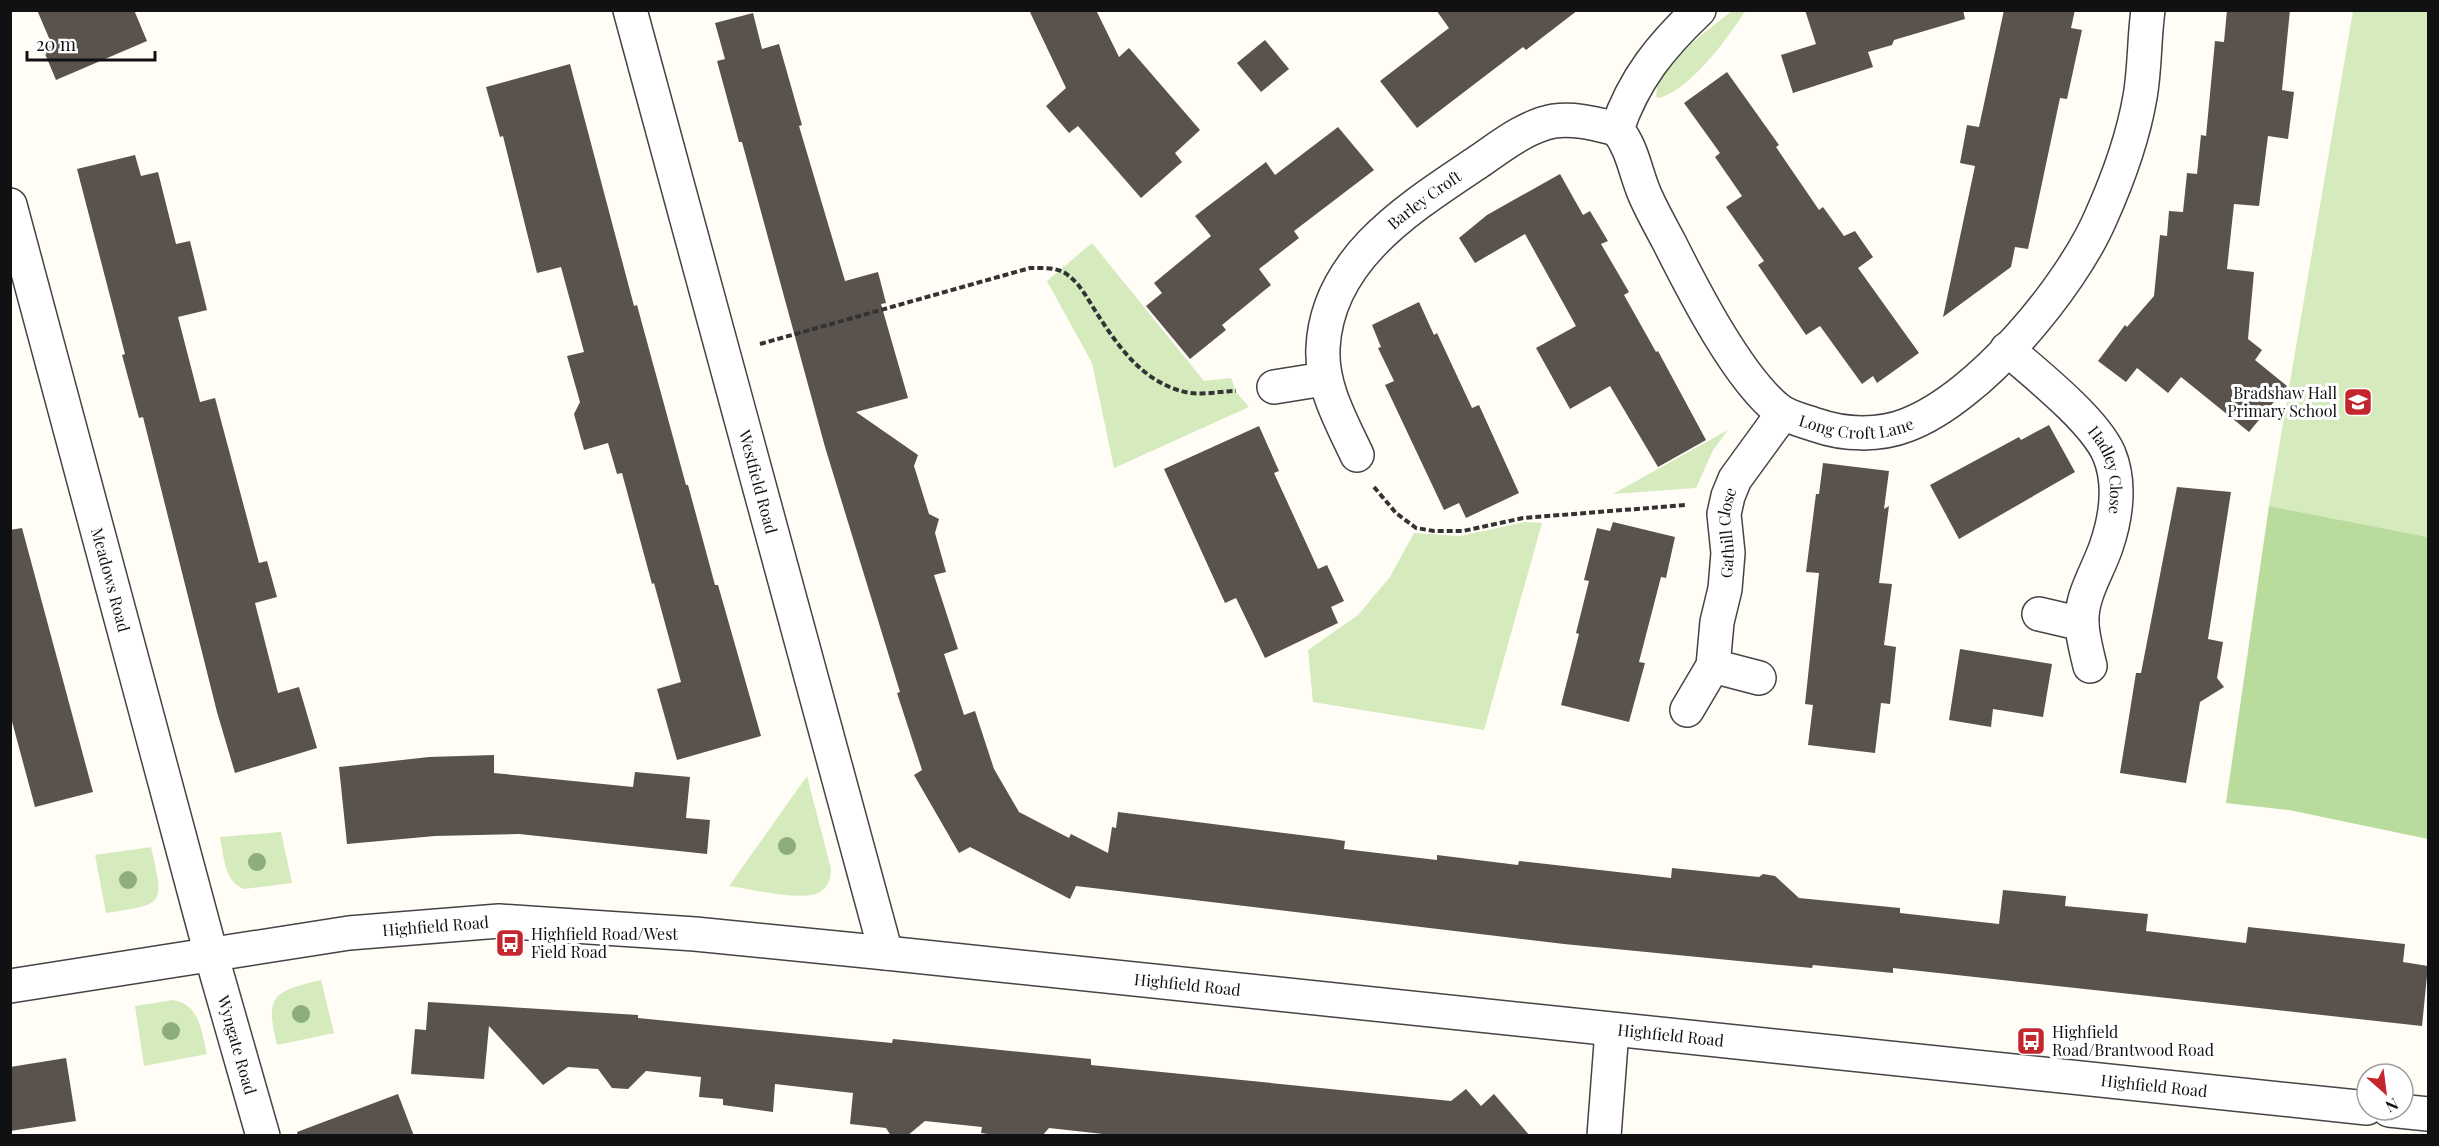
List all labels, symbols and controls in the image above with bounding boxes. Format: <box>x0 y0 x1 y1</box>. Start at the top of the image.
scale bar <box>27 24 154 62</box>
text: 20 m <box>36 32 76 56</box>
street label: Barley Croft <box>1383 165 1465 233</box>
place label: Bradshaw Hall Primary School <box>2227 382 2337 421</box>
school or university icon: Bradshaw Hall Primary School <box>2342 386 2374 418</box>
street label: Long Croft Lane <box>1797 409 1916 443</box>
street label: Hadley Close <box>2084 421 2127 516</box>
street label: Westfield Road <box>734 427 783 536</box>
street label: Gathill Close <box>1713 484 1741 579</box>
street label: Meadows Road <box>87 525 135 634</box>
street label: Highfield Road <box>381 911 490 940</box>
place label: Highfield Road/West Field Road <box>531 923 678 962</box>
bus stop icon: Highfield Road/West Field Road <box>494 927 526 959</box>
street label: Highfield Road <box>1133 968 1242 1000</box>
street label: Wyngate Road <box>213 992 262 1097</box>
street label: Highfield Road <box>1617 1019 1725 1051</box>
place label: Highfield Road/Brantwood Road <box>2052 1021 2214 1060</box>
bus stop icon: Highfield Road/Brantwood Road <box>2015 1025 2047 1057</box>
north arrow <box>2355 1062 2415 1122</box>
street label: Highfield Road <box>2100 1069 2208 1101</box>
text: N <box>2382 1094 2402 1118</box>

